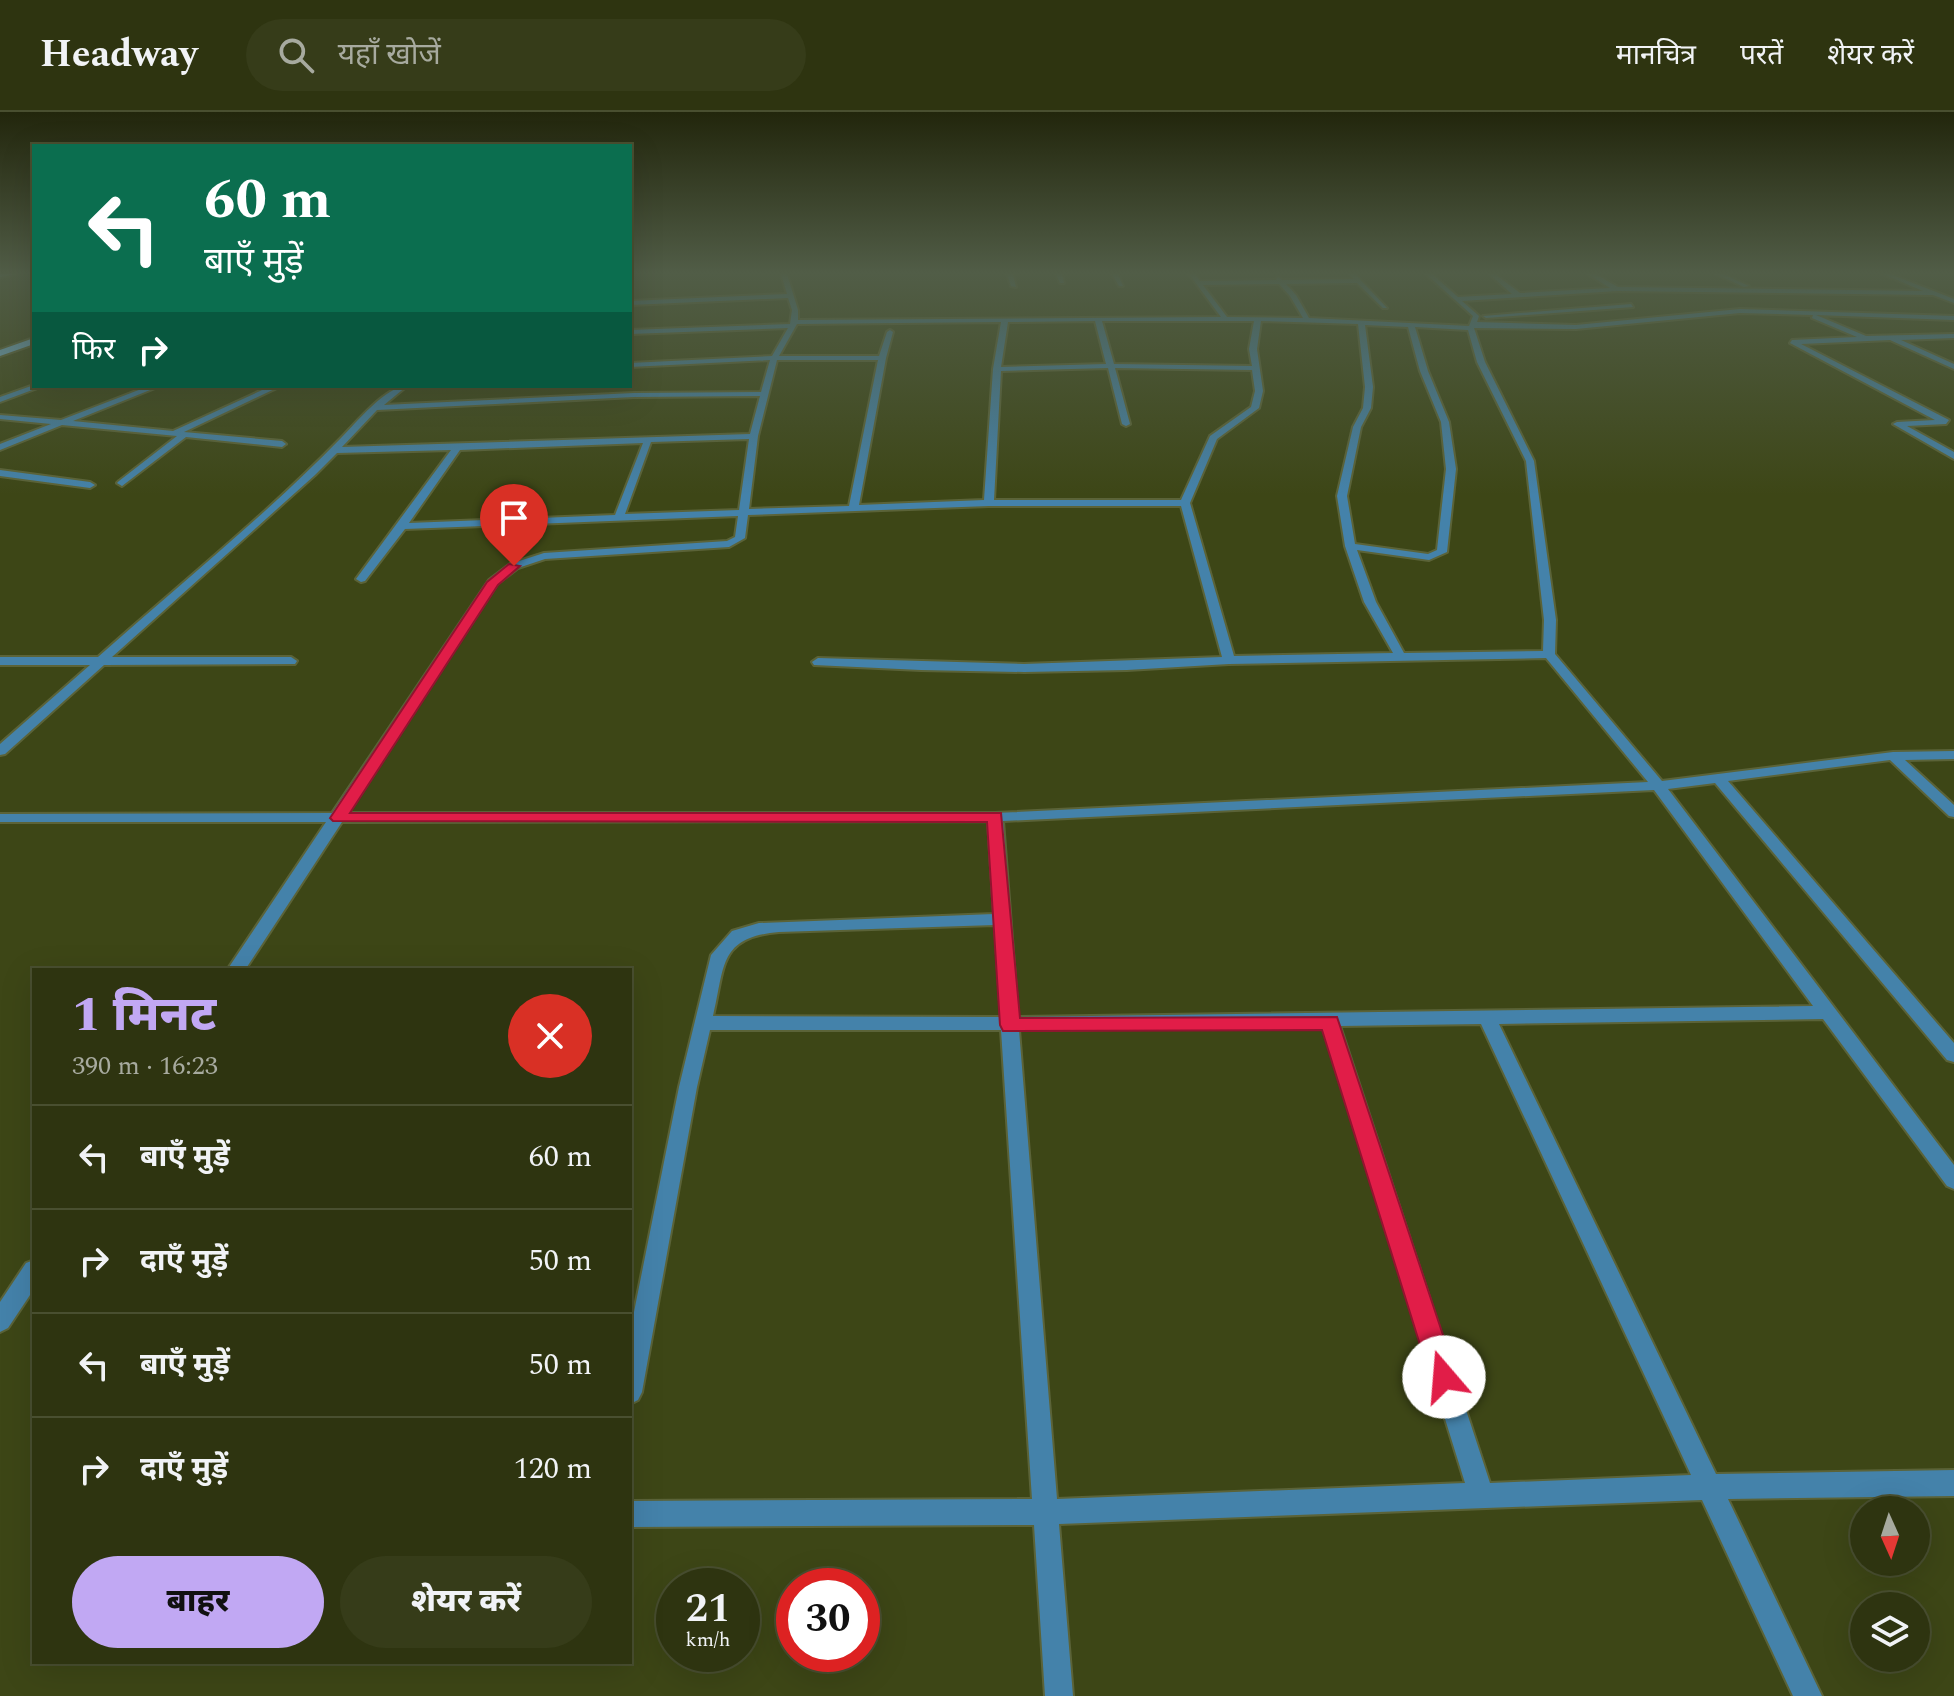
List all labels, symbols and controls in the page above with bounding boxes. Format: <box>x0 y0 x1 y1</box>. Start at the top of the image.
search box <box>246 19 806 91</box>
text: Headway <box>40 26 198 84</box>
text: यहाँ खोजें <box>338 32 441 78</box>
icon: search <box>274 33 318 77</box>
text: मानचित्र <box>1616 34 1696 77</box>
text: परतें <box>1740 34 1783 77</box>
text: शेयर करें <box>1827 34 1914 77</box>
text: 60 m <box>204 158 331 243</box>
icon: left <box>72 176 176 280</box>
text: बाएँ मुड़ें <box>204 235 304 290</box>
text: फिर <box>72 327 115 373</box>
icon: right <box>131 328 175 372</box>
pin <box>480 484 548 566</box>
icon: arrive <box>492 496 536 540</box>
text: 1 मिनट <box>72 979 216 1052</box>
button: close <box>508 994 592 1078</box>
text: 390 m · 16:23 <box>72 1046 218 1086</box>
text: बाएँ मुड़ें <box>140 1134 230 1180</box>
text: 60 m <box>529 1134 592 1180</box>
icon: left <box>72 1135 116 1179</box>
text: दाएँ मुड़ें <box>140 1238 228 1284</box>
text: 50 m <box>529 1238 592 1284</box>
icon: right <box>72 1239 116 1283</box>
position arrow <box>1402 1335 1486 1419</box>
text: बाएँ मुड़ें <box>140 1342 230 1388</box>
text: 50 m <box>529 1342 592 1388</box>
icon: left <box>72 1343 116 1387</box>
text: दाएँ मुड़ें <box>140 1446 228 1492</box>
text: 120 m <box>514 1446 592 1492</box>
icon: right <box>72 1447 116 1491</box>
north arrow <box>1850 1496 1930 1576</box>
map controls <box>1850 1496 1930 1672</box>
button: बाहर <box>72 1556 324 1648</box>
button: शेयर करें <box>340 1556 592 1648</box>
speed limit sign: 30 <box>776 1568 880 1672</box>
text: 21 <box>686 1579 730 1640</box>
button: layers <box>1850 1592 1930 1672</box>
text: km/h <box>686 1625 731 1655</box>

